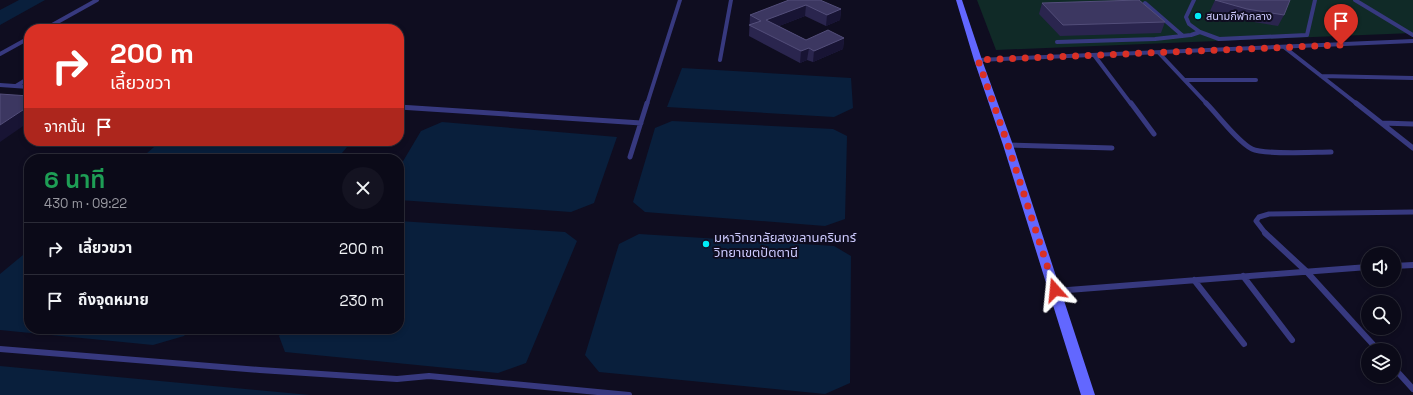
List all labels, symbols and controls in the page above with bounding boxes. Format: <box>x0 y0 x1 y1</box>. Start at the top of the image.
pin <box>1324 4 1358 45</box>
place label: สนามกีฬากลาง <box>1206 9 1272 23</box>
icon: arrive <box>1330 10 1352 32</box>
marker: สนามกีฬากลาง <box>1193 11 1203 21</box>
text: 200 m <box>110 35 194 71</box>
icon: right <box>44 40 96 92</box>
text: เลี้ยวขวา <box>110 71 171 94</box>
icon: arrive <box>93 116 115 138</box>
text: จากนั้น <box>44 117 85 136</box>
text: 6 นาที <box>44 164 105 195</box>
button: close <box>342 167 384 209</box>
text: 430 m · 09:22 <box>44 195 127 212</box>
place label: มหาวิทยาลัยสงขลานครินทร์ วิทยาเขตปัตตานี <box>714 229 857 261</box>
icon: right <box>44 238 66 260</box>
text: เลี้ยวขวา <box>78 238 132 257</box>
text: 200 m <box>339 239 384 258</box>
marker: มหาวิทยาลัยสงขลานครินทร์ วิทยาเขตปัตตานี <box>701 239 711 249</box>
map controls <box>1361 247 1401 383</box>
button: sound <box>1361 247 1401 287</box>
position arrow <box>1034 269 1076 311</box>
icon: arrive <box>44 290 66 312</box>
text: ถึงจุดหมาย <box>78 290 149 309</box>
text: 230 m <box>340 291 384 310</box>
button: search <box>1361 295 1401 335</box>
button: layers <box>1361 343 1401 383</box>

